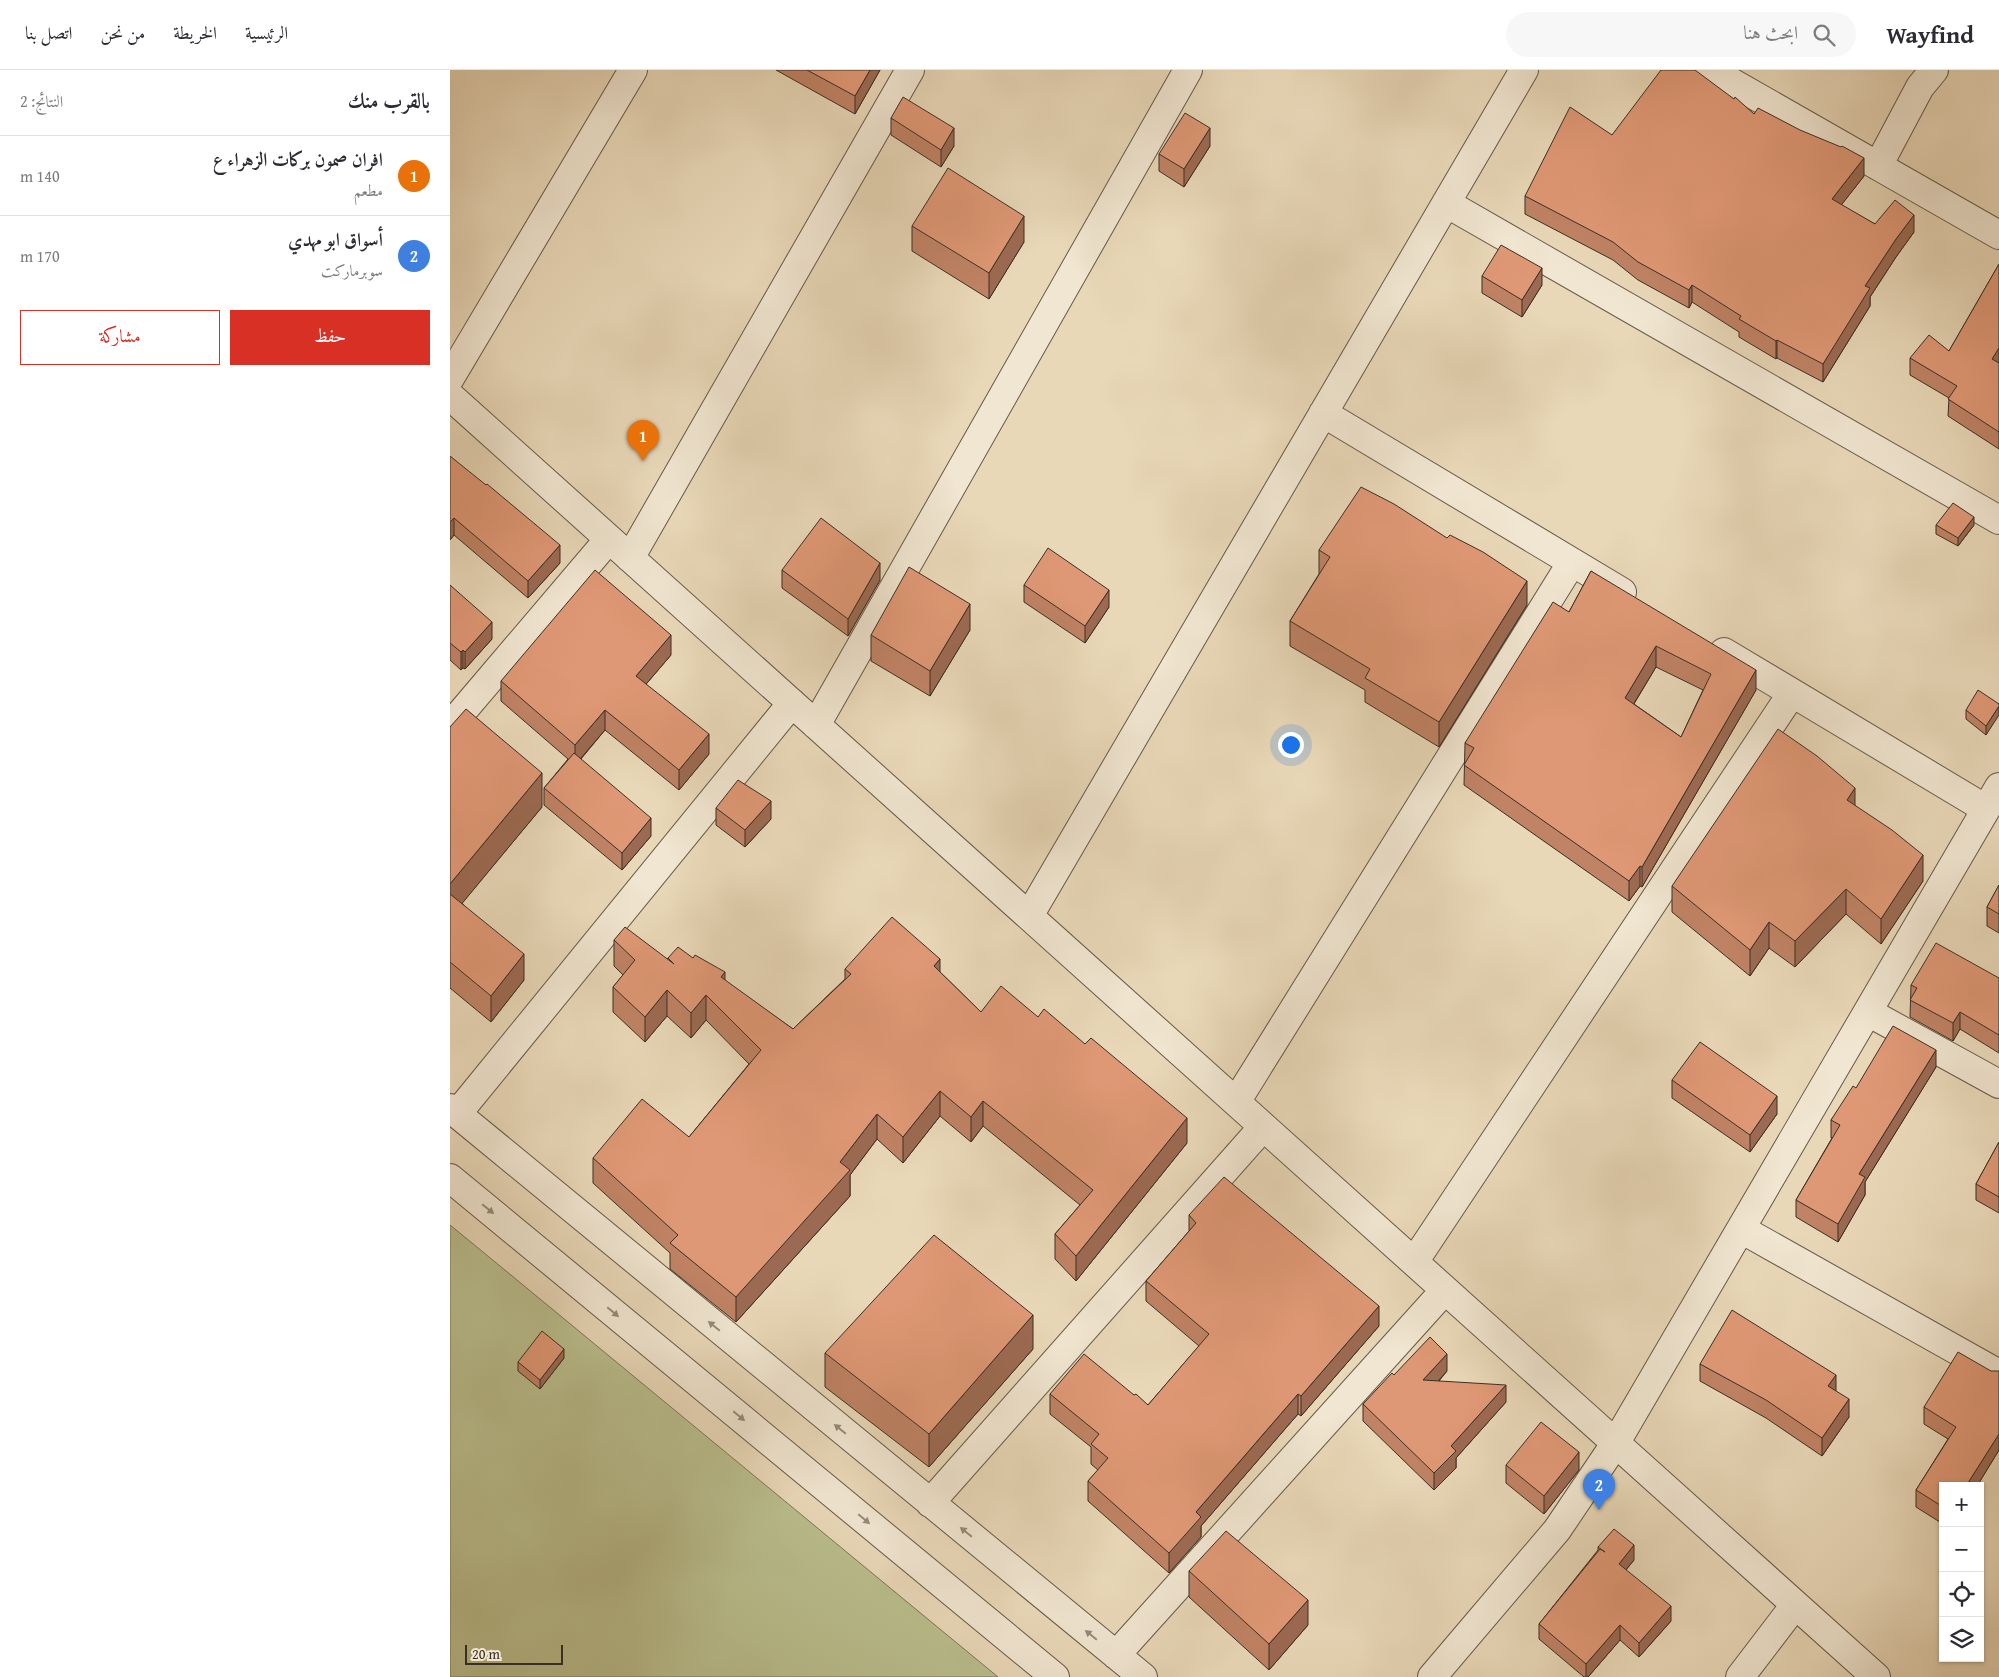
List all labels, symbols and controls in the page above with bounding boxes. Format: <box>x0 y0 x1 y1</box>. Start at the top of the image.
search box <box>1506 12 1856 57</box>
text: Wayfind <box>1886 17 1974 52</box>
text: ابحث هنا <box>1743 18 1798 46</box>
text: اتصل بنا <box>25 19 72 46</box>
text: من نحن <box>100 19 145 46</box>
text: الخريطة <box>173 19 217 46</box>
text: الرئيسية <box>245 19 288 46</box>
icon: search <box>1810 21 1838 49</box>
text: بالقرب منك <box>348 85 430 116</box>
text: النتائج: 2 <box>20 89 63 113</box>
text: افران صمون بركات الزهراء ع <box>213 145 383 173</box>
text: 140 m <box>20 164 60 188</box>
text: 1 <box>410 164 418 188</box>
text: مطعم <box>354 178 383 202</box>
text: أسواق ابو مهدي <box>288 225 383 253</box>
text: 170 m <box>20 244 60 268</box>
text: 2 <box>410 244 418 268</box>
text: سوبرماركت <box>321 258 383 282</box>
button: مشاركة <box>20 310 220 365</box>
button: حفظ <box>230 310 430 365</box>
pin: 1 <box>627 420 659 461</box>
your location <box>1278 732 1304 758</box>
one-way arrow <box>481 1203 493 1215</box>
one-way arrow <box>606 1307 619 1318</box>
one-way arrow <box>708 1320 721 1331</box>
one-way arrow <box>732 1410 745 1421</box>
one-way arrow <box>834 1423 847 1434</box>
pin: 2 <box>1583 1469 1615 1510</box>
map controls <box>1939 1482 1984 1662</box>
button: + <box>1939 1482 1984 1527</box>
one-way arrow <box>858 1513 870 1524</box>
one-way arrow <box>960 1526 972 1538</box>
button: − <box>1939 1527 1984 1572</box>
button: locate <box>1939 1572 1984 1617</box>
button: layers <box>1939 1617 1984 1662</box>
one-way arrow <box>1086 1629 1098 1641</box>
scale bar <box>465 1642 562 1665</box>
text: 20 m <box>472 1644 500 1664</box>

